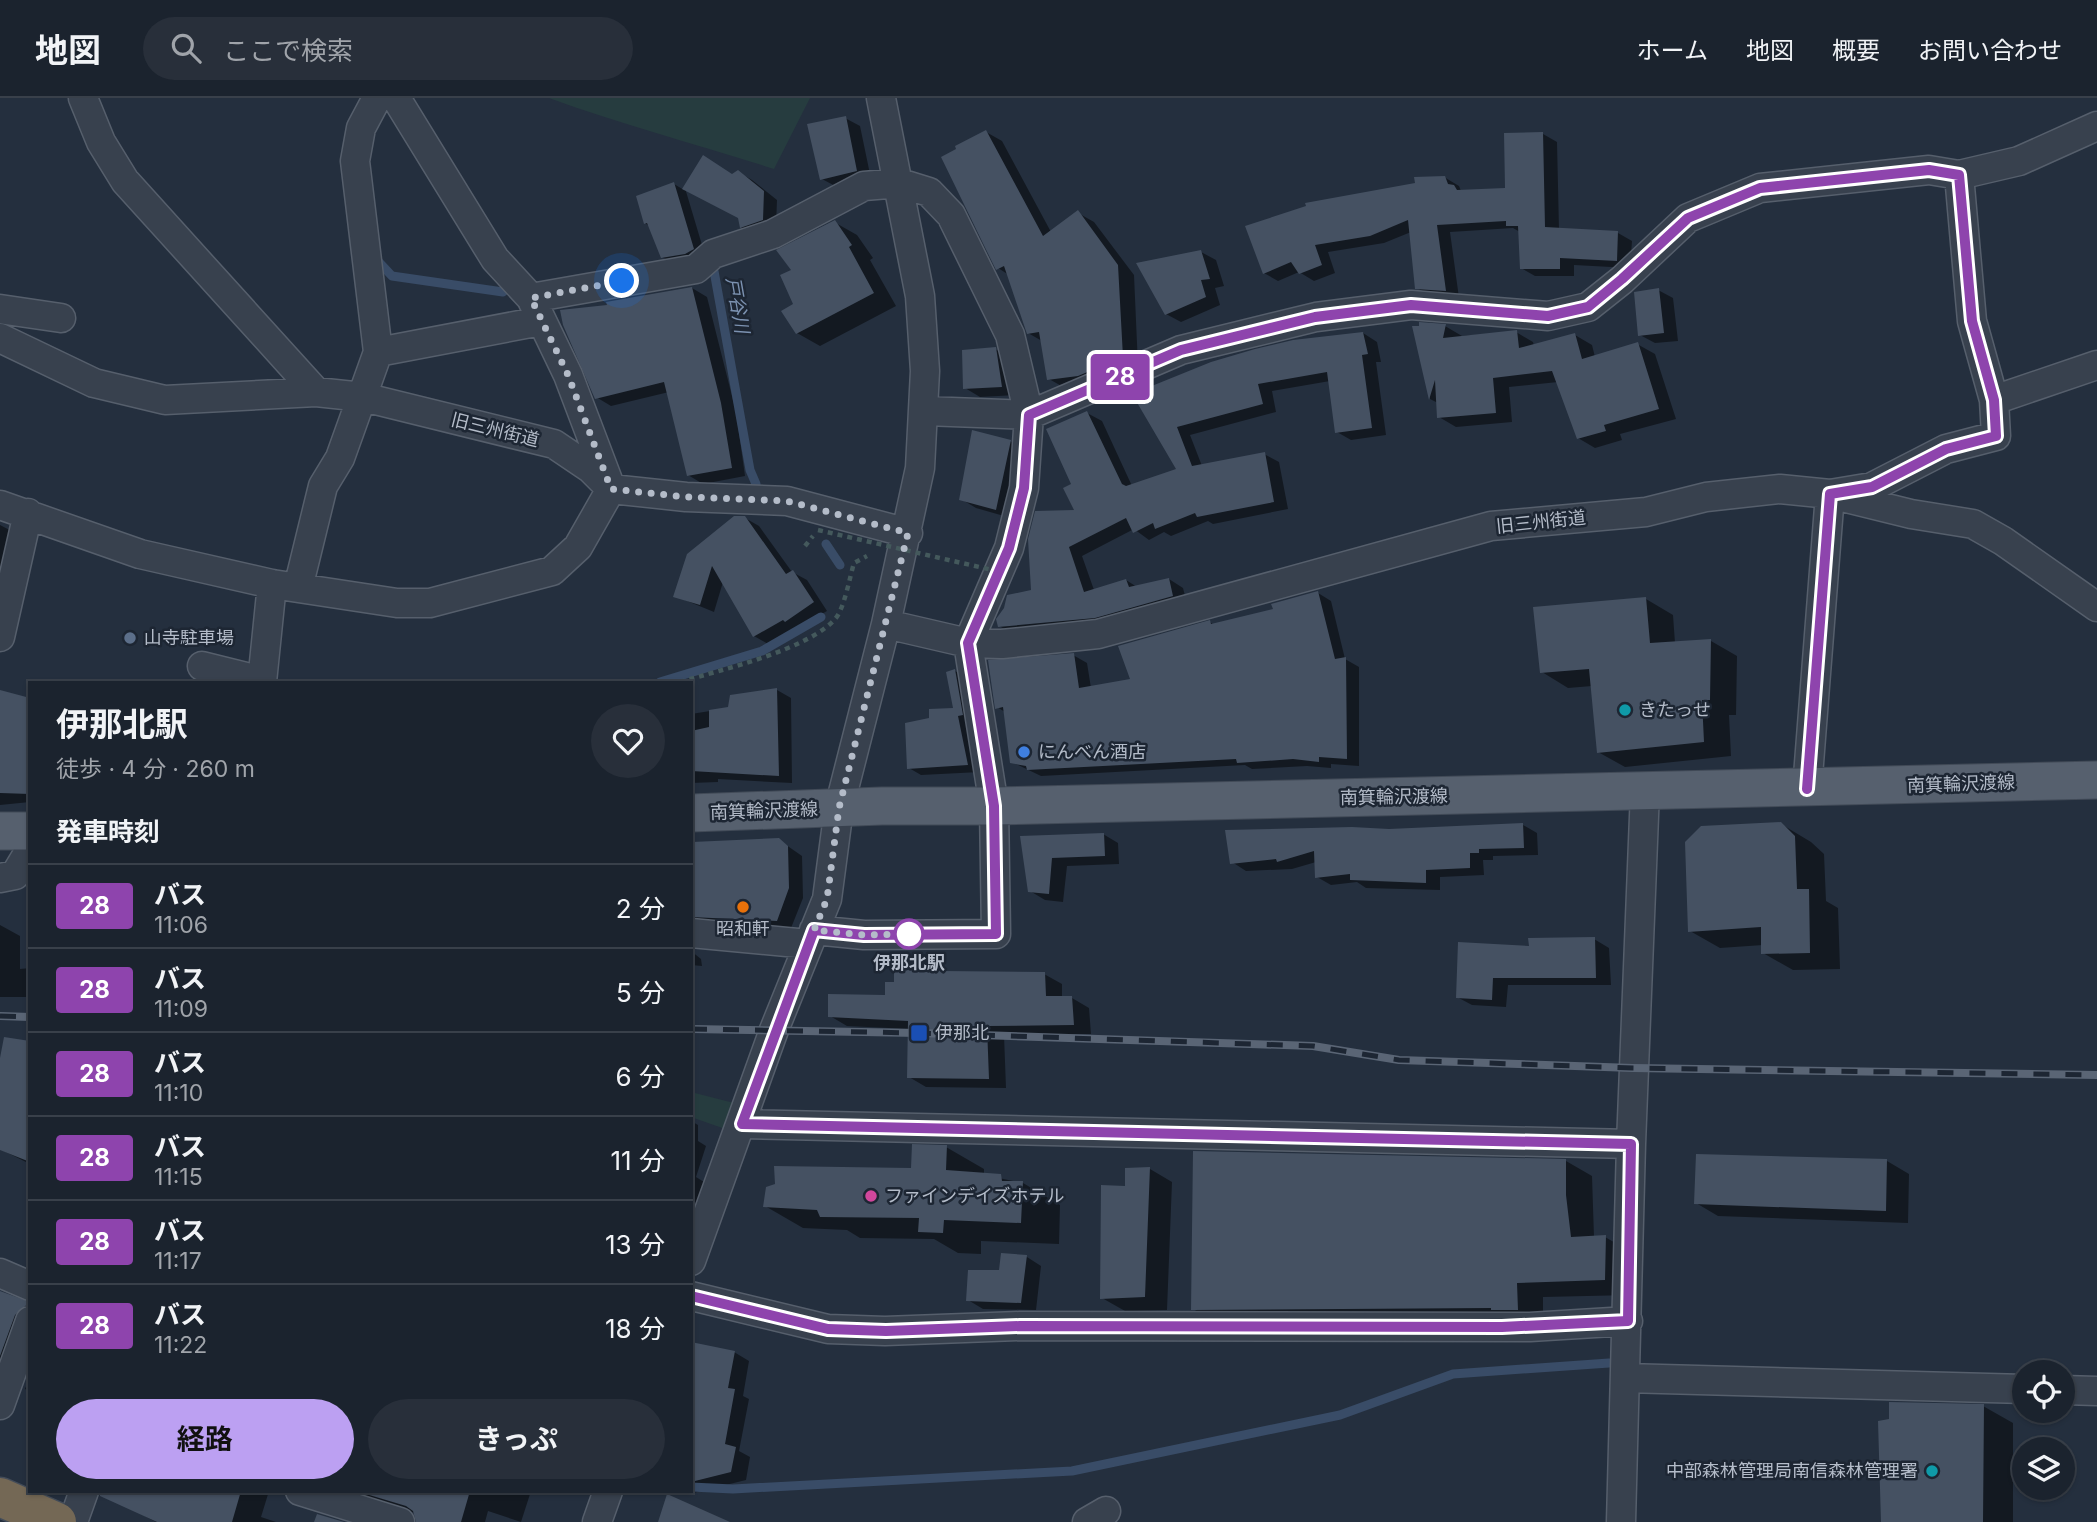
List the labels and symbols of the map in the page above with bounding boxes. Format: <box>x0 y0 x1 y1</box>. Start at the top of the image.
your location <box>604 263 639 298</box>
water label: 戸谷川 <box>721 275 754 337</box>
line badge: 28 <box>1088 354 1152 400</box>
street label: 旧三州街道 <box>449 408 541 451</box>
street label: 旧三州街道 <box>1495 506 1587 537</box>
place label: 山寺駐車場 <box>144 627 234 648</box>
marker: 山寺駐車場 <box>122 630 138 646</box>
place label: きたっせ <box>1639 699 1711 720</box>
marker: きたっせ <box>1617 702 1633 718</box>
place label: にんべん酒店 <box>1038 741 1146 762</box>
marker: にんべん酒店 <box>1016 744 1032 760</box>
street label: 南箕輪沢渡線 <box>1907 771 2015 796</box>
street label: 南箕輪沢渡線 <box>1340 785 1448 808</box>
street label: 南箕輪沢渡線 <box>710 798 818 823</box>
marker: 昭和軒 <box>735 899 751 915</box>
place label: 昭和軒 <box>716 918 770 939</box>
marker: 伊那北駅 <box>894 919 924 949</box>
place label: 伊那北駅 <box>873 952 945 973</box>
place label: 伊那北 <box>935 1022 989 1043</box>
marker: 伊那北 <box>909 1023 929 1043</box>
place label: ファインデイズホテル <box>885 1185 1064 1206</box>
marker: ファインデイズホテル <box>863 1188 879 1204</box>
place label: 中部森林管理局南信森林管理署 <box>1666 1460 1918 1481</box>
marker: 中部森林管理局南信森林管理署 <box>1924 1463 1940 1479</box>

